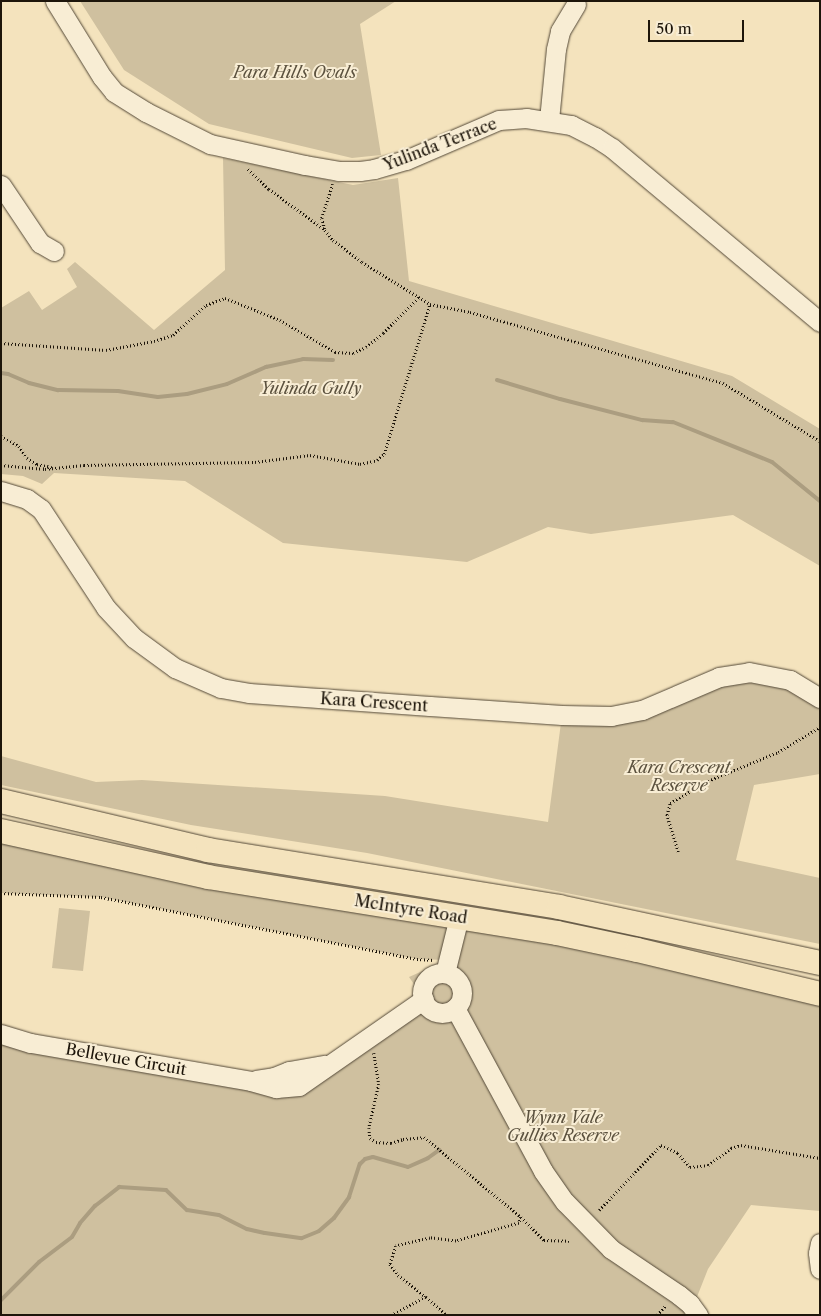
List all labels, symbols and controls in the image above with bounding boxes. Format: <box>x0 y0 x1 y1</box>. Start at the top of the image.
scale bar <box>651 10 747 42</box>
text: 50 m <box>656 19 692 38</box>
park label: Para Hills Ovals <box>233 62 357 82</box>
street label: Yulinda Terrace <box>380 113 500 175</box>
park label: Yulinda Gully <box>261 378 361 398</box>
street label: Kara Crescent <box>319 689 429 715</box>
park label: Kara Crescent Reserve <box>627 757 731 795</box>
street label: McIntyre Road <box>353 891 469 927</box>
street label: Bellevue Circuit <box>64 1039 188 1079</box>
park label: Wynn Vale Gullies Reserve <box>507 1107 619 1145</box>

